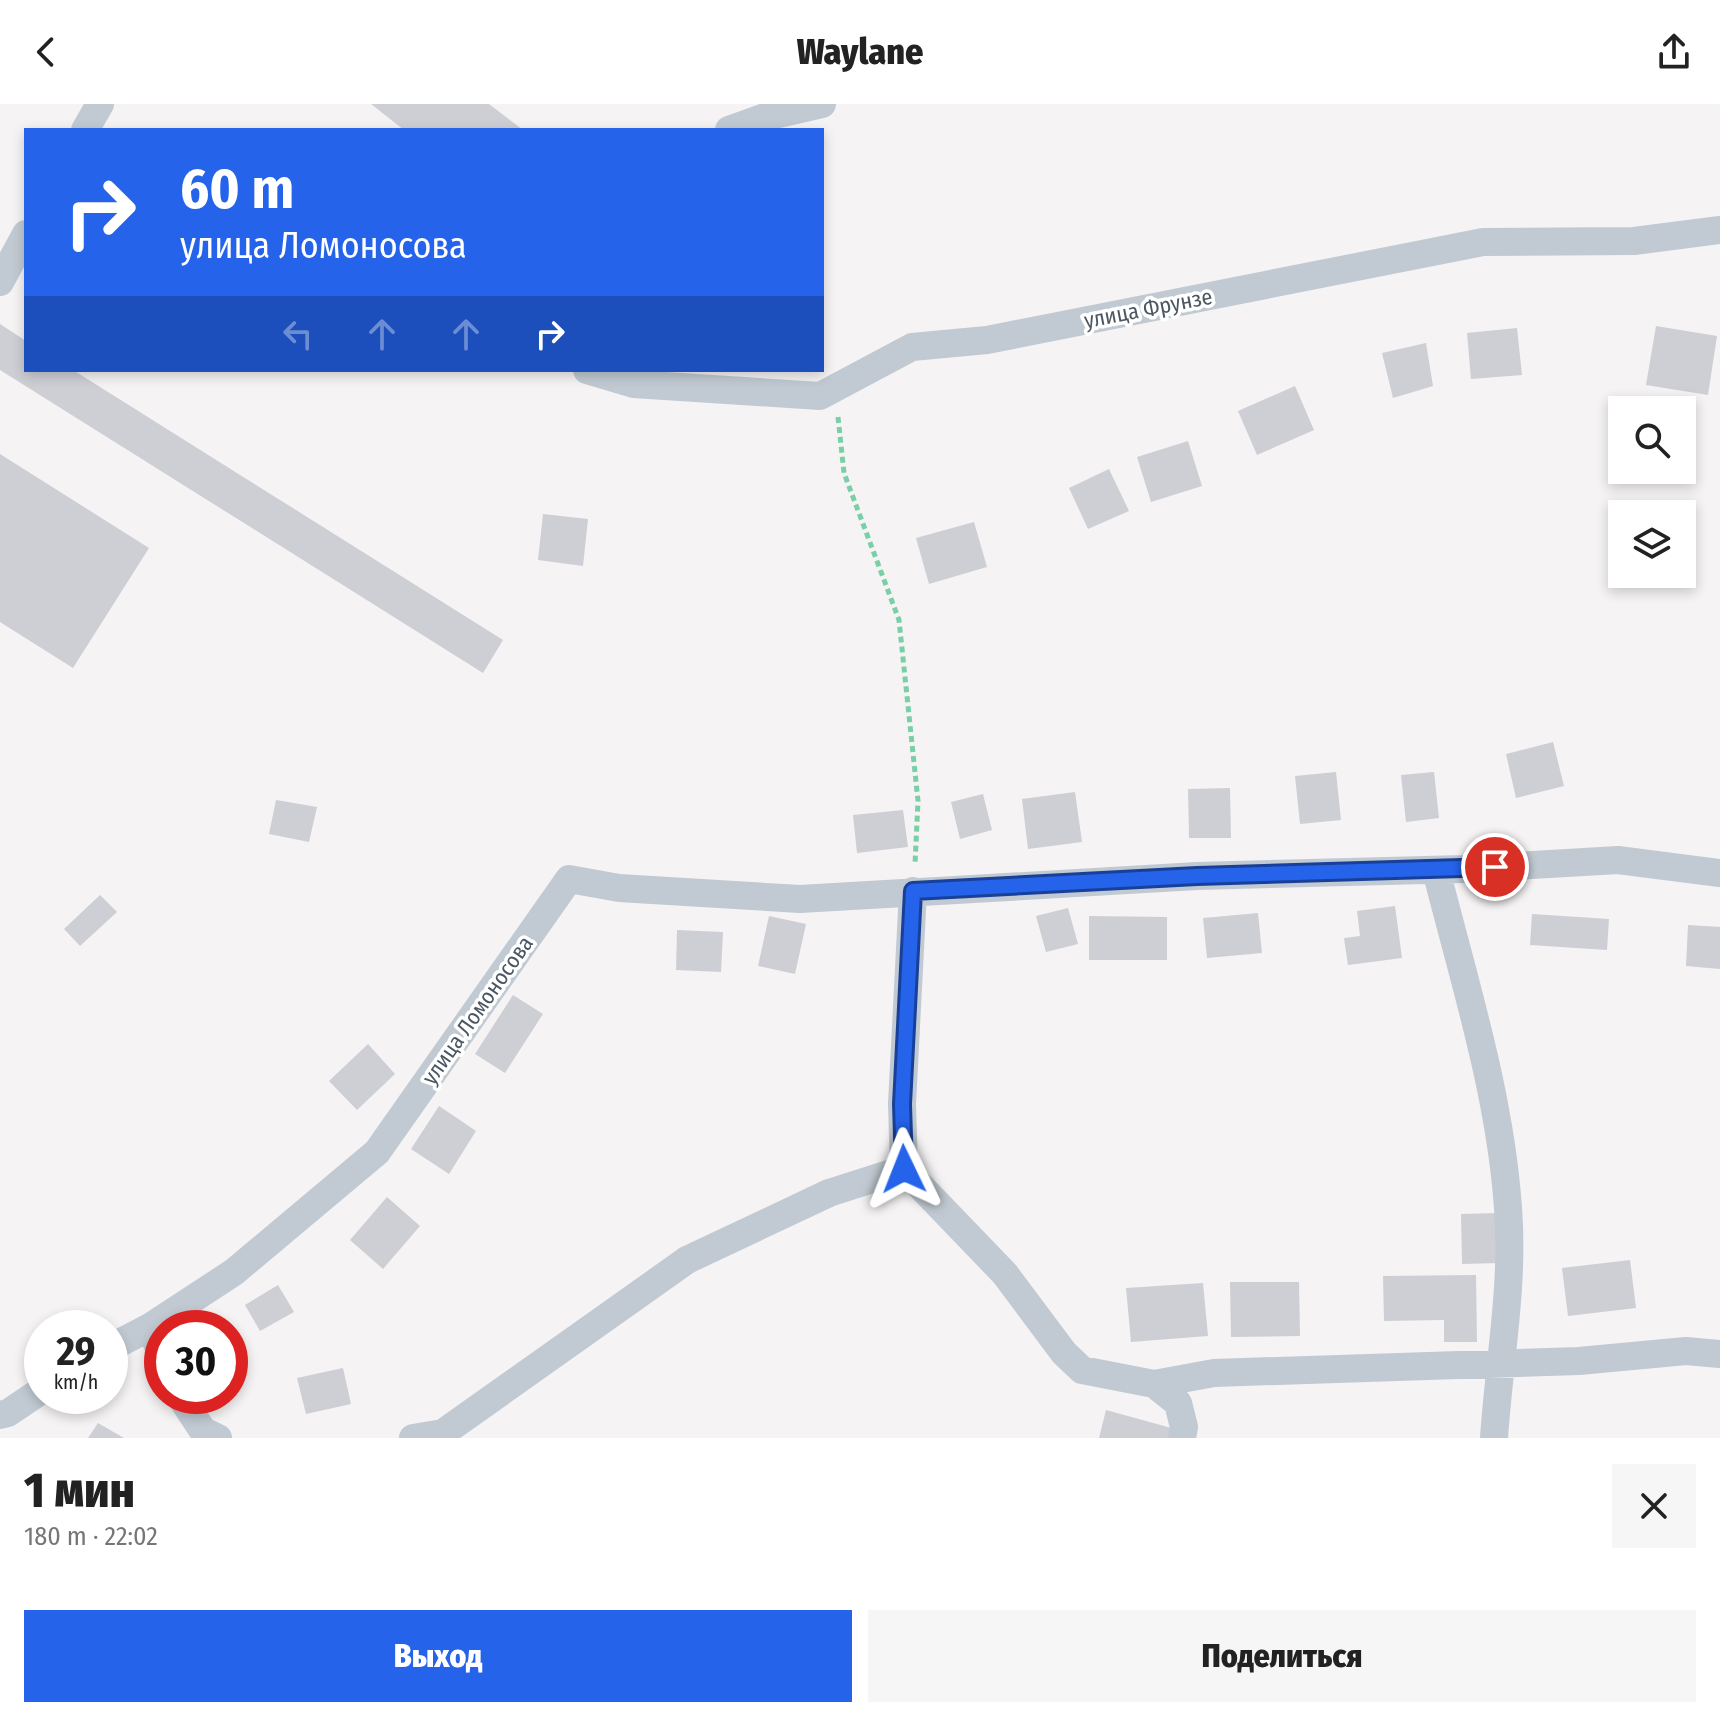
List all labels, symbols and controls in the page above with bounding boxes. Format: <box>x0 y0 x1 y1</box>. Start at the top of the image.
icon: back <box>24 30 68 74</box>
text: Waylane <box>797 30 923 74</box>
icon: share <box>1652 30 1696 74</box>
text: 60 m <box>180 156 294 223</box>
icon: right <box>48 160 152 264</box>
text: улица Ломоносова <box>180 224 467 268</box>
street label: улица Фрунзе <box>1082 283 1215 334</box>
icon: left <box>276 312 320 356</box>
icon: ahead <box>360 312 404 356</box>
icon: ahead <box>444 312 488 356</box>
icon: right <box>528 312 572 356</box>
map controls <box>1608 396 1696 588</box>
button: search <box>1608 396 1696 484</box>
button: layers <box>1608 500 1696 588</box>
pin <box>1461 833 1529 901</box>
icon: arrive <box>1473 845 1517 889</box>
street label: улица Ломоносова <box>416 931 539 1090</box>
position arrow <box>862 1127 946 1211</box>
speed limit sign: 30 <box>144 1310 248 1414</box>
text: 29 <box>56 1328 95 1376</box>
text: km/h <box>54 1370 98 1394</box>
text: 1 мин <box>24 1462 135 1520</box>
button: close <box>1612 1464 1696 1548</box>
text: 180 m · 22:02 <box>24 1521 158 1552</box>
button: Выход <box>24 1610 852 1702</box>
button: Поделиться <box>868 1610 1696 1702</box>

